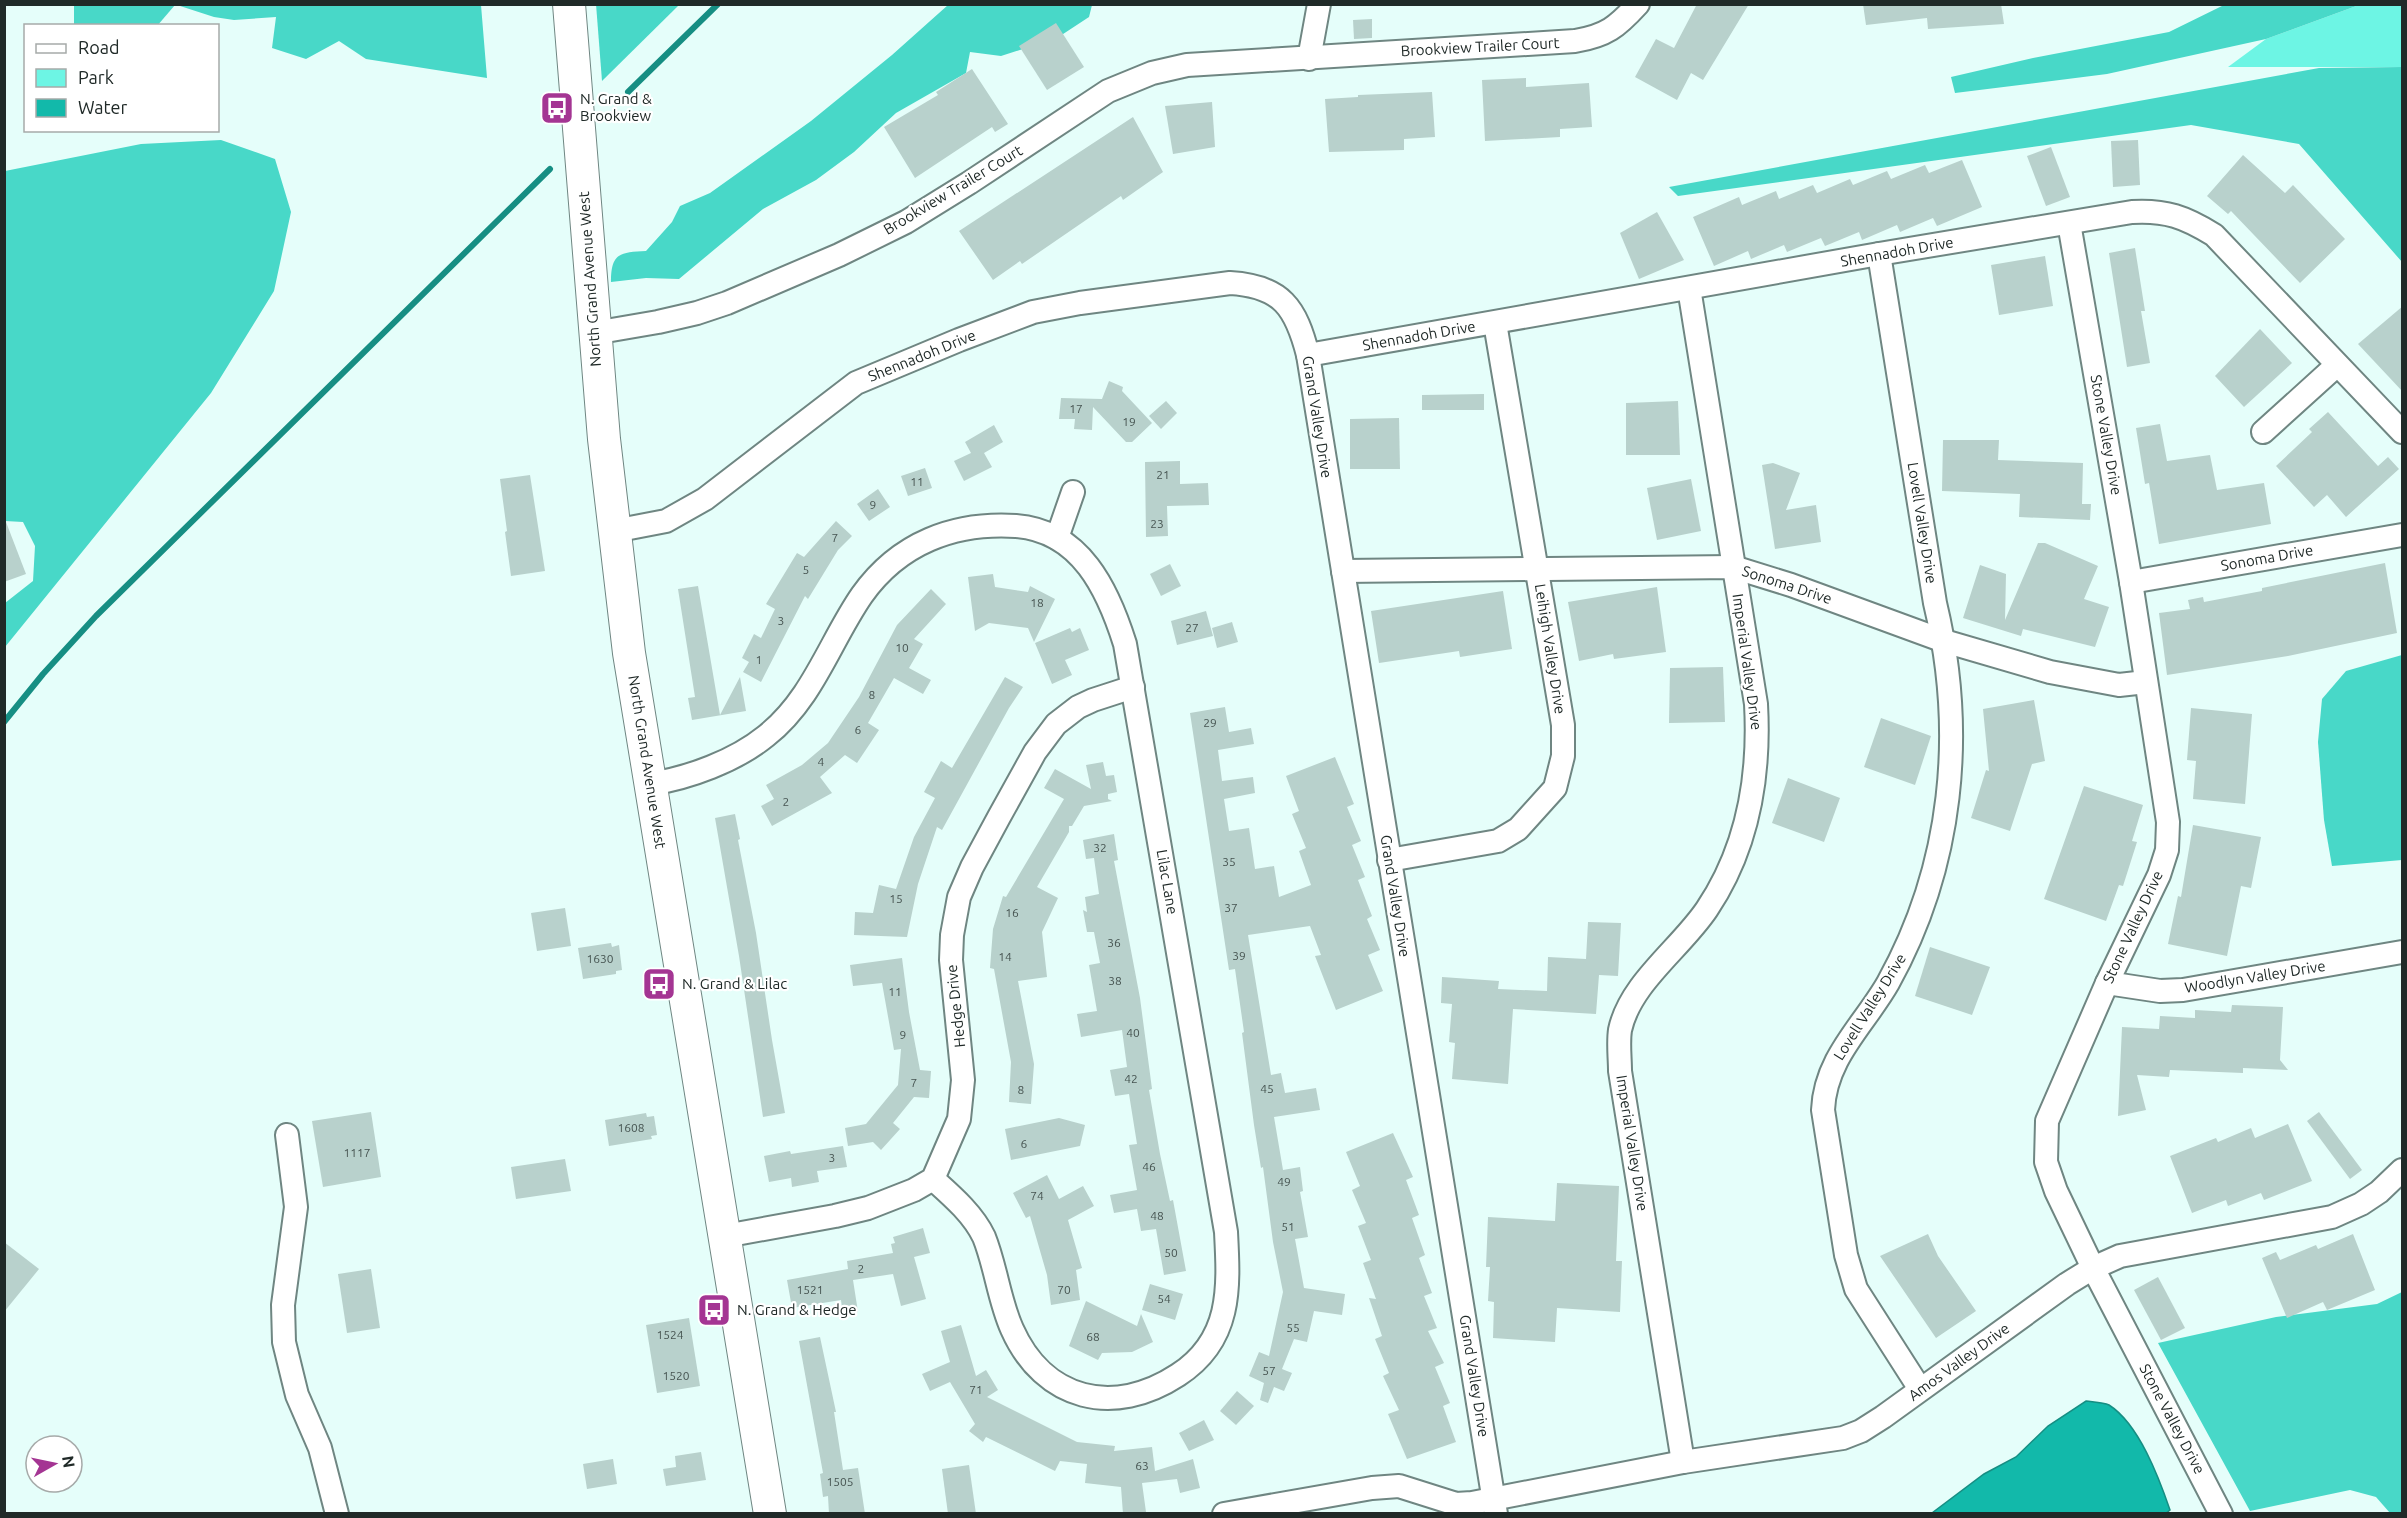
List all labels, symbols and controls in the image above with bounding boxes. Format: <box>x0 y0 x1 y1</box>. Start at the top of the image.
legend <box>24 24 219 132</box>
street label: Brookview Trailer Court <box>1400 34 1560 59</box>
text: Road <box>78 37 120 57</box>
text: Park <box>78 67 114 87</box>
bus stop icon: N. Grand & Brookview <box>539 90 575 126</box>
place label: N. Grand & Brookview <box>580 90 652 124</box>
text: Water <box>78 97 128 117</box>
street label: Brookview Trailer Court <box>880 141 1025 238</box>
street label: North Grand Avenue West <box>575 191 604 367</box>
street label: Shennadoh Drive <box>1839 233 1955 270</box>
street label: Shennadoh Drive <box>1361 317 1477 354</box>
street label: Shennadoh Drive <box>866 326 978 385</box>
street label: Grand Valley Drive <box>1299 355 1336 479</box>
street label: Stone Valley Drive <box>2088 373 2125 496</box>
house number: 17 <box>1069 402 1083 415</box>
house number: 19 <box>1122 415 1136 428</box>
street label: Lovell Valley Drive <box>1905 461 1940 585</box>
house number: 21 <box>1156 468 1170 481</box>
house number: 11 <box>910 475 924 488</box>
house number: 9 <box>870 498 876 511</box>
house number: 23 <box>1150 517 1164 530</box>
house number: 7 <box>832 531 838 544</box>
street label: Sonoma Drive <box>2219 541 2314 574</box>
street label: Sonoma Drive <box>1740 562 1834 607</box>
house number: 5 <box>803 563 809 576</box>
street label: Leihigh Valley Drive <box>1532 583 1569 715</box>
street label: Imperial Valley Drive <box>1730 593 1765 731</box>
house number: 18 <box>1030 596 1044 609</box>
house number: 3 <box>778 614 784 627</box>
house number: 27 <box>1185 621 1199 634</box>
house number: 10 <box>895 641 909 654</box>
house number: 1 <box>756 653 762 666</box>
street label: North Grand Avenue West <box>625 674 670 850</box>
house number: 8 <box>869 688 876 701</box>
house number: 29 <box>1203 716 1217 729</box>
house number: 6 <box>855 723 862 736</box>
house number: 4 <box>818 755 825 768</box>
house number: 2 <box>783 795 789 808</box>
street label: Grand Valley Drive <box>1377 834 1414 958</box>
house number: 32 <box>1093 841 1107 854</box>
street label: Lilac Lane <box>1153 848 1182 916</box>
house number: 35 <box>1222 855 1236 868</box>
street label: Stone Valley Drive <box>2099 868 2166 986</box>
house number: 15 <box>889 892 903 905</box>
house number: 37 <box>1224 901 1238 914</box>
house number: 16 <box>1005 906 1019 919</box>
house number: 36 <box>1107 936 1121 949</box>
house number: 39 <box>1232 949 1246 962</box>
house number: 14 <box>998 950 1012 963</box>
street label: Lovell Valley Drive <box>1830 950 1909 1063</box>
house number: 1630 <box>586 952 614 965</box>
street label: Woodlyn Valley Drive <box>2183 957 2327 996</box>
street label: Hedge Drive <box>943 964 968 1048</box>
bus stop icon: N. Grand & Lilac <box>641 966 677 1002</box>
house number: 38 <box>1108 974 1122 987</box>
place label: N. Grand & Lilac <box>682 975 787 992</box>
house number: 11 <box>888 985 902 998</box>
house number: 40 <box>1126 1026 1140 1039</box>
house number: 9 <box>900 1028 906 1041</box>
house number: 42 <box>1124 1072 1138 1085</box>
street label: Imperial Valley Drive <box>1613 1074 1652 1212</box>
house number: 7 <box>911 1076 917 1089</box>
house number: 45 <box>1260 1082 1274 1095</box>
house number: 8 <box>1018 1083 1025 1096</box>
house number: 1608 <box>617 1121 645 1134</box>
house number: 6 <box>1021 1137 1028 1150</box>
house number: 1117 <box>343 1146 371 1159</box>
house number: 3 <box>829 1151 835 1164</box>
house number: 46 <box>1142 1160 1156 1173</box>
house number: 49 <box>1277 1175 1291 1188</box>
house number: 74 <box>1030 1189 1044 1202</box>
house number: 48 <box>1150 1209 1164 1222</box>
house number: 51 <box>1281 1220 1295 1233</box>
house number: 50 <box>1164 1246 1178 1259</box>
house number: 2 <box>858 1262 864 1275</box>
house number: 1521 <box>796 1283 824 1296</box>
house number: 70 <box>1057 1283 1071 1296</box>
bus stop icon: N. Grand & Hedge <box>696 1292 732 1328</box>
house number: 54 <box>1157 1292 1171 1305</box>
place label: N. Grand & Hedge <box>737 1301 857 1318</box>
street label: Grand Valley Drive <box>1456 1314 1493 1438</box>
street label: Amos Valley Drive <box>1905 1319 2013 1404</box>
house number: 55 <box>1286 1321 1300 1334</box>
house number: 1524 <box>656 1328 684 1341</box>
house number: 68 <box>1086 1330 1100 1343</box>
street label: Stone Valley Drive <box>2136 1361 2209 1477</box>
house number: 57 <box>1262 1364 1276 1377</box>
house number: 1520 <box>662 1369 690 1382</box>
house number: 71 <box>969 1383 983 1396</box>
north arrow <box>24 1434 84 1494</box>
text: N <box>59 1454 79 1469</box>
house number: 63 <box>1135 1459 1149 1472</box>
house number: 1505 <box>826 1475 854 1488</box>

